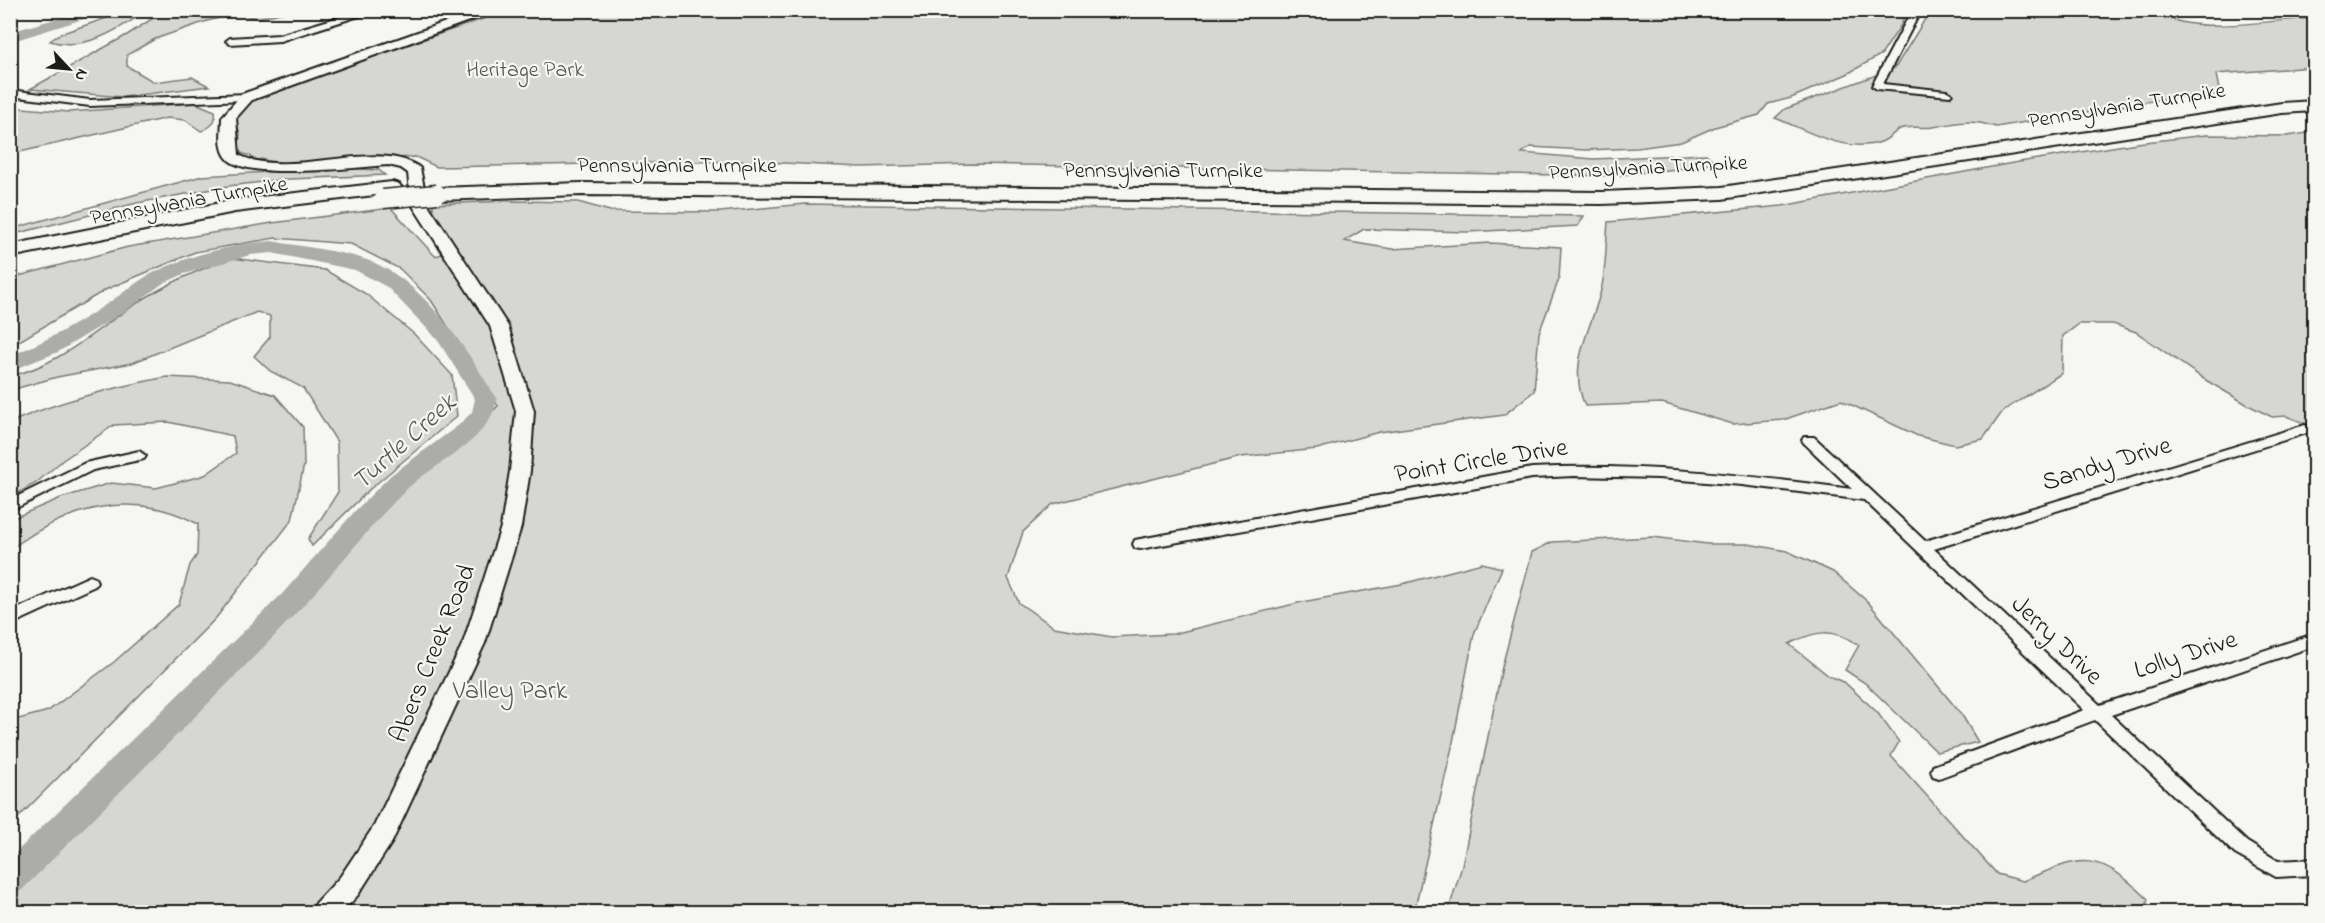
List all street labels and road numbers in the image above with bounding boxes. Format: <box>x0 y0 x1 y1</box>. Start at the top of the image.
street label: Pennsylvania Turnpike <box>2026 76 2228 139</box>
street label: Pennsylvania Turnpike <box>1548 148 1749 191</box>
street label: Pennsylvania Turnpike <box>577 151 777 184</box>
street label: Pennsylvania Turnpike <box>1063 156 1263 189</box>
street label: Pennsylvania Turnpike <box>88 169 290 236</box>
street label: Sandy Drive <box>2038 427 2177 503</box>
street label: Point Circle Drive <box>1392 429 1571 494</box>
street label: Abers Creek Road <box>381 559 487 749</box>
street label: Jerry Drive <box>2001 587 2111 695</box>
street label: Lolly Drive <box>2130 621 2243 691</box>

